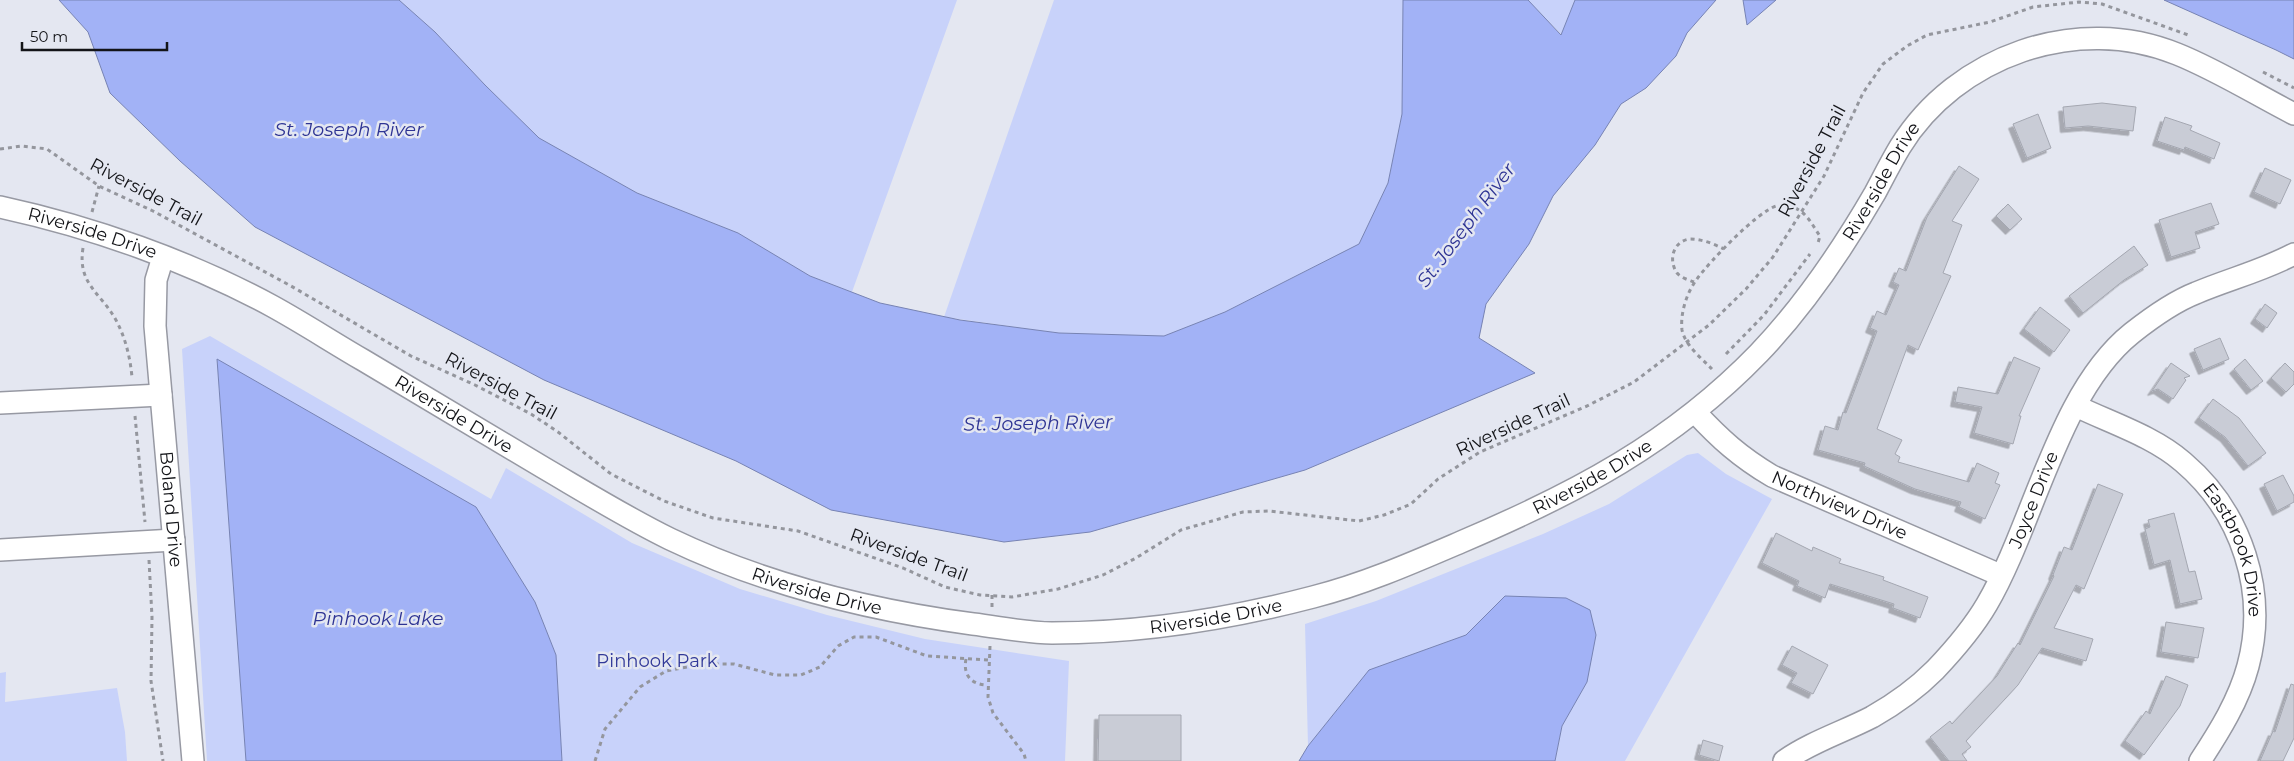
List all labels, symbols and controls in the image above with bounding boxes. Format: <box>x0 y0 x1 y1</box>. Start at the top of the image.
scale bar <box>22 20 168 52</box>
text: 50 m <box>30 27 68 46</box>
street label: Riverside Trail <box>1773 101 1851 221</box>
water label: St. Joseph River <box>274 118 424 141</box>
street label: Riverside Drive <box>1838 118 1925 245</box>
street label: Riverside Trail <box>86 153 206 231</box>
water label: St. Joseph River <box>1412 158 1520 292</box>
street label: Riverside Drive <box>26 203 160 264</box>
street label: Riverside Trail <box>441 347 561 425</box>
street label: Riverside Drive <box>391 370 517 458</box>
street label: Riverside Trail <box>1452 389 1574 461</box>
water label: St. Joseph River <box>963 410 1113 436</box>
street label: Riverside Drive <box>1529 435 1657 519</box>
street label: Joyce Drive <box>2004 448 2063 552</box>
street label: Boland Drive <box>155 450 187 568</box>
street label: Northview Drive <box>1768 466 1911 544</box>
street label: Eastbrook Drive <box>2198 479 2266 617</box>
street label: Riverside Trail <box>847 524 971 586</box>
street label: Riverside Drive <box>749 563 884 619</box>
street label: Riverside Drive <box>1148 594 1284 638</box>
water label: Pinhook Lake <box>313 607 443 630</box>
park label: Pinhook Park <box>596 650 718 672</box>

